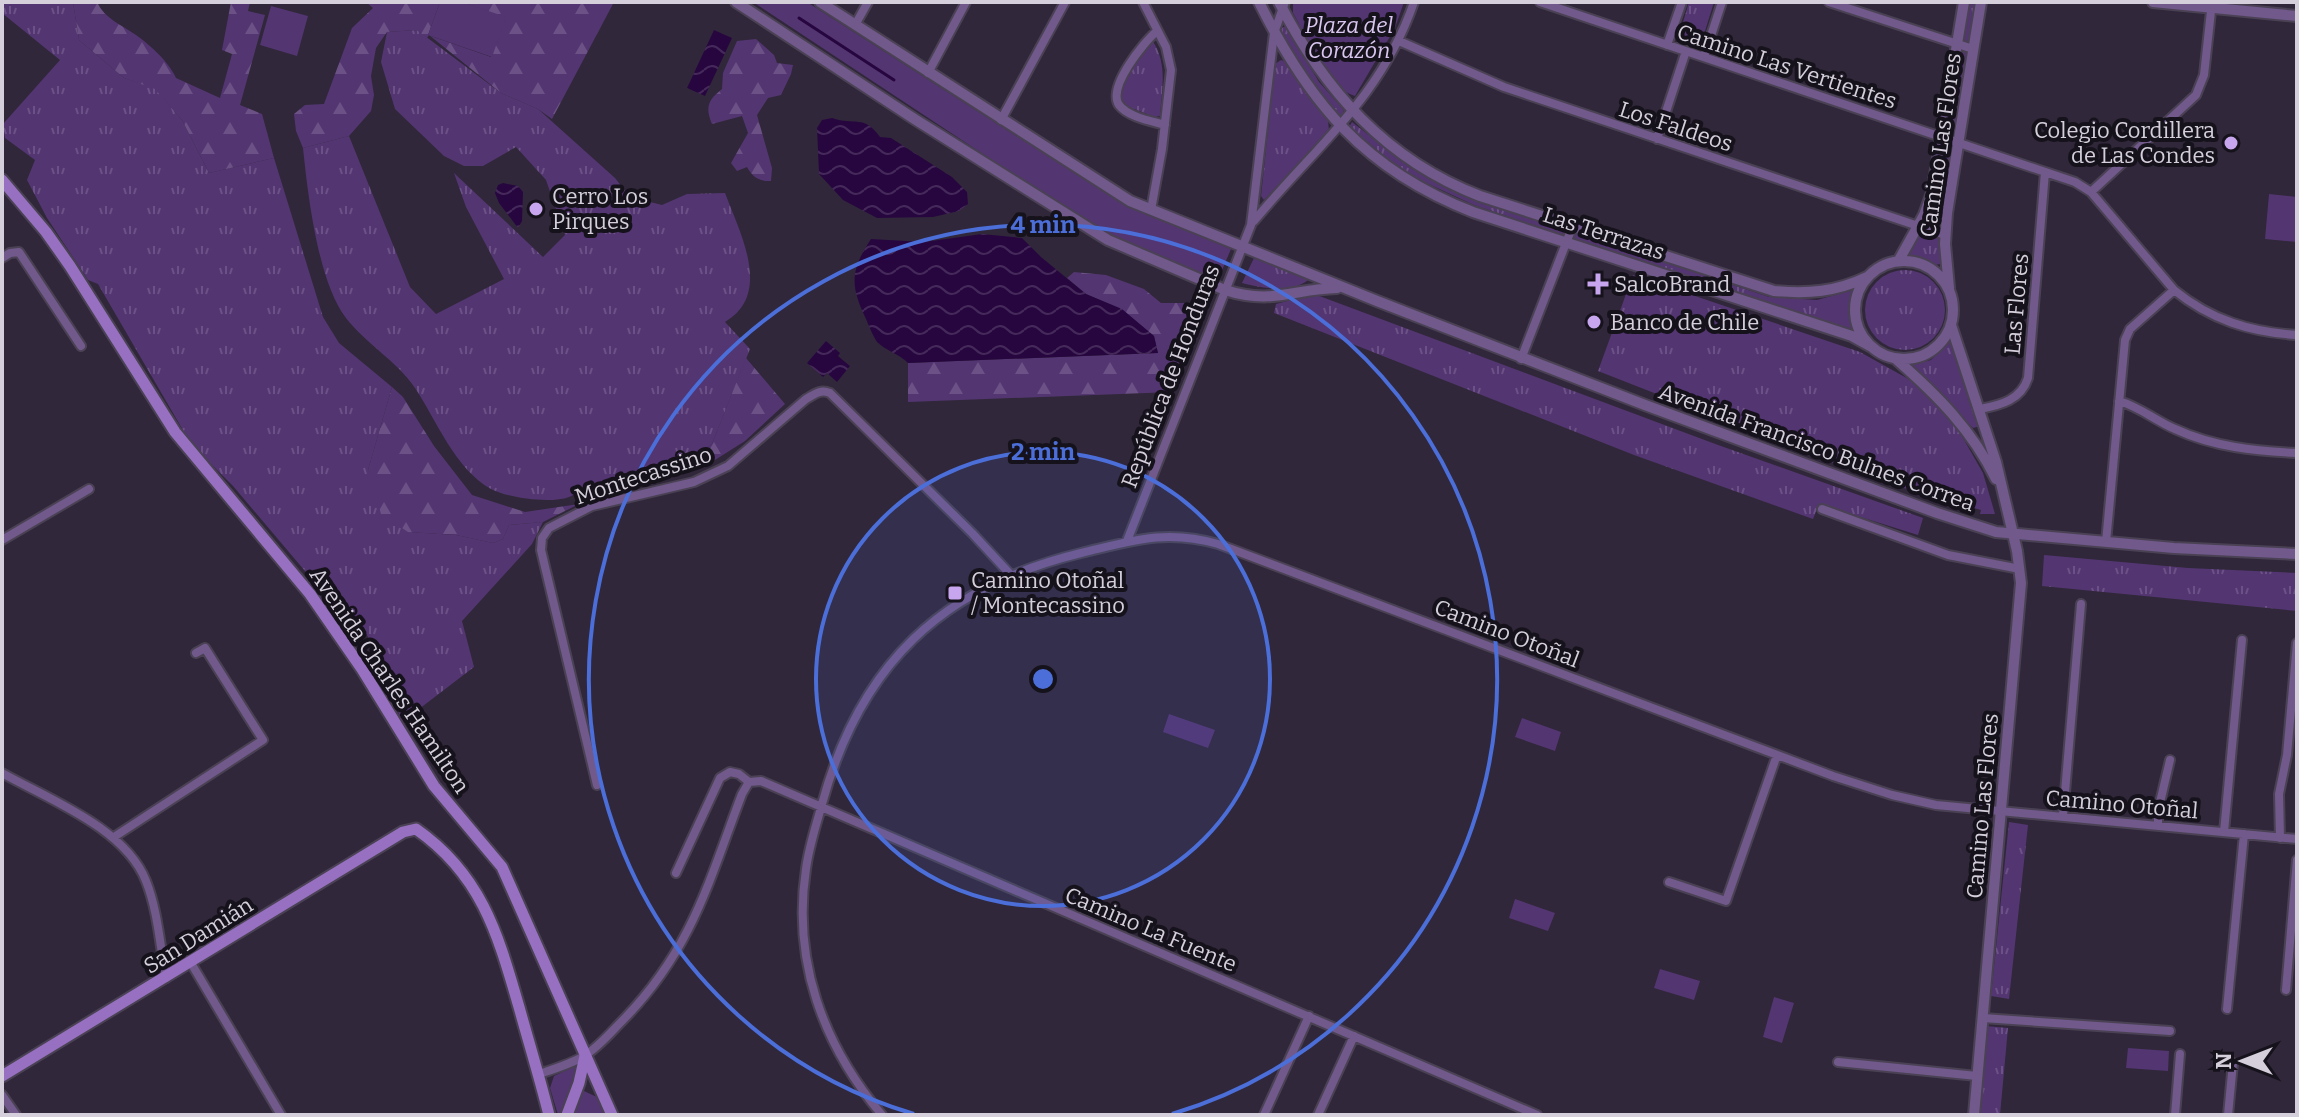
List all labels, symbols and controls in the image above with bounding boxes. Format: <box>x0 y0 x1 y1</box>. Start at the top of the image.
park label: Plaza del Corazón <box>1305 12 1393 64</box>
street label: Camino Las Vertientes <box>1674 18 1900 115</box>
street label: Camino Las Flores <box>1914 51 1967 239</box>
street label: Los Faldeos <box>1616 95 1736 158</box>
place label: Colegio Cordillera de Las Condes <box>2034 117 2215 169</box>
marker: Colegio Cordillera de Las Condes <box>2222 134 2240 152</box>
place label: Cerro Los Pirques <box>552 183 648 235</box>
marker: Cerro Los Pirques <box>527 200 545 218</box>
street label: Las Terrazas <box>1540 201 1668 266</box>
text: 4 min <box>1011 211 1076 239</box>
street label: Las Flores <box>1999 252 2034 356</box>
street label: República de Honduras <box>1115 261 1226 492</box>
place label: SalcoBrand <box>1614 271 1730 298</box>
marker: SalcoBrand <box>1589 275 1607 293</box>
place label: Banco de Chile <box>1610 309 1759 336</box>
marker: Banco de Chile <box>1585 313 1603 331</box>
street label: Avenida Francisco Bulnes Correa <box>1655 378 1978 517</box>
text: 2 min <box>1011 438 1075 466</box>
street label: Montecassino <box>571 441 715 510</box>
street label: Avenida Charles Hamilton <box>304 562 475 798</box>
place label: Camino Otoñal / Montecassino <box>971 567 1125 619</box>
marker: Camino Otoñal / Montecassino <box>946 584 964 602</box>
street label: Camino Otoñal <box>1430 593 1583 674</box>
centre of rings <box>1029 665 1057 693</box>
street label: Camino Las Flores <box>1961 712 2004 900</box>
street label: Camino Otoñal <box>2044 784 2199 825</box>
street label: Camino La Fuente <box>1061 881 1241 978</box>
street label: San Damián <box>139 891 258 980</box>
north arrow <box>2203 1021 2283 1101</box>
text: N <box>2210 1052 2237 1069</box>

